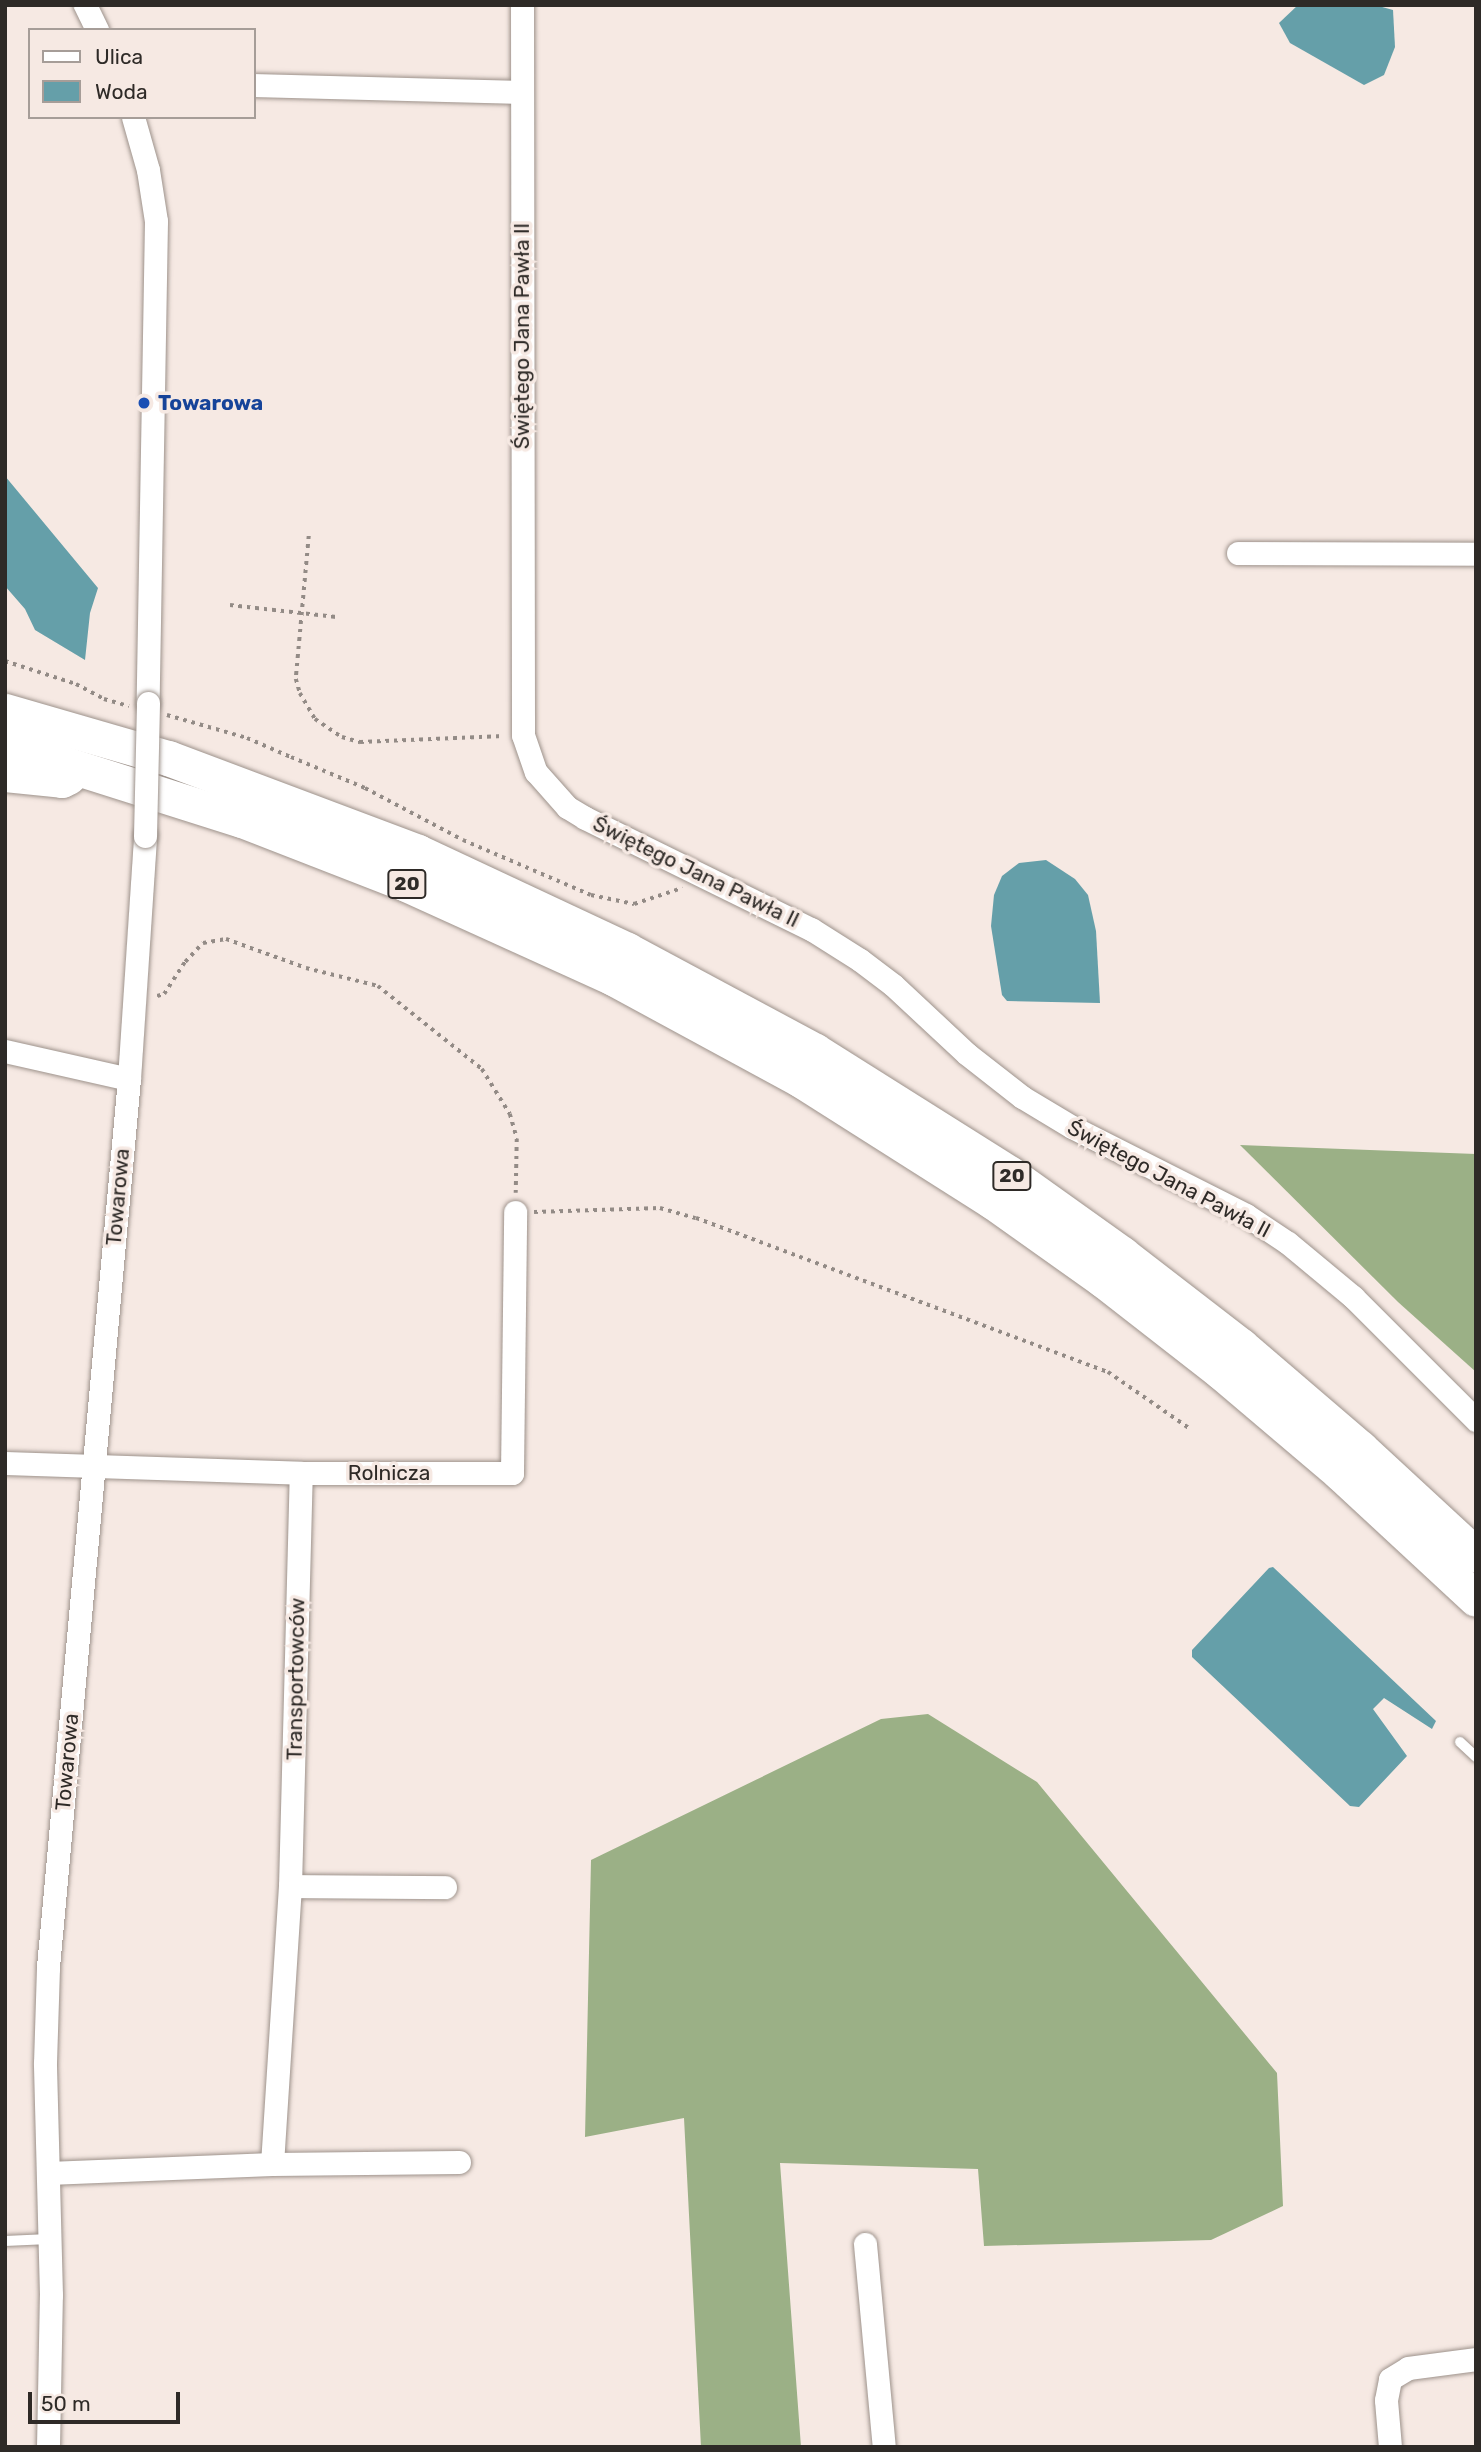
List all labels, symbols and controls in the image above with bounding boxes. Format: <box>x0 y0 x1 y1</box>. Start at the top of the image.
legend <box>28 28 256 119</box>
text: Ulica <box>95 44 143 69</box>
text: Woda <box>95 79 148 104</box>
street label: Świętego Jana Pawła II <box>509 223 535 449</box>
place label: Towarowa <box>158 390 263 416</box>
marker: Towarowa <box>136 395 152 411</box>
street label: Świętego Jana Pawła II <box>589 811 803 933</box>
road number: 20 <box>386 869 428 900</box>
street label: Świętego Jana Pawła II <box>1063 1115 1275 1243</box>
street label: Towarowa <box>101 1147 135 1247</box>
road number: 20 <box>991 1160 1033 1192</box>
street label: Rolnicza <box>348 1460 430 1486</box>
street label: Transportowców <box>282 1598 310 1760</box>
street label: Towarowa <box>50 1712 84 1812</box>
scale bar <box>32 2378 184 2422</box>
text: 50 m <box>41 2391 91 2416</box>

